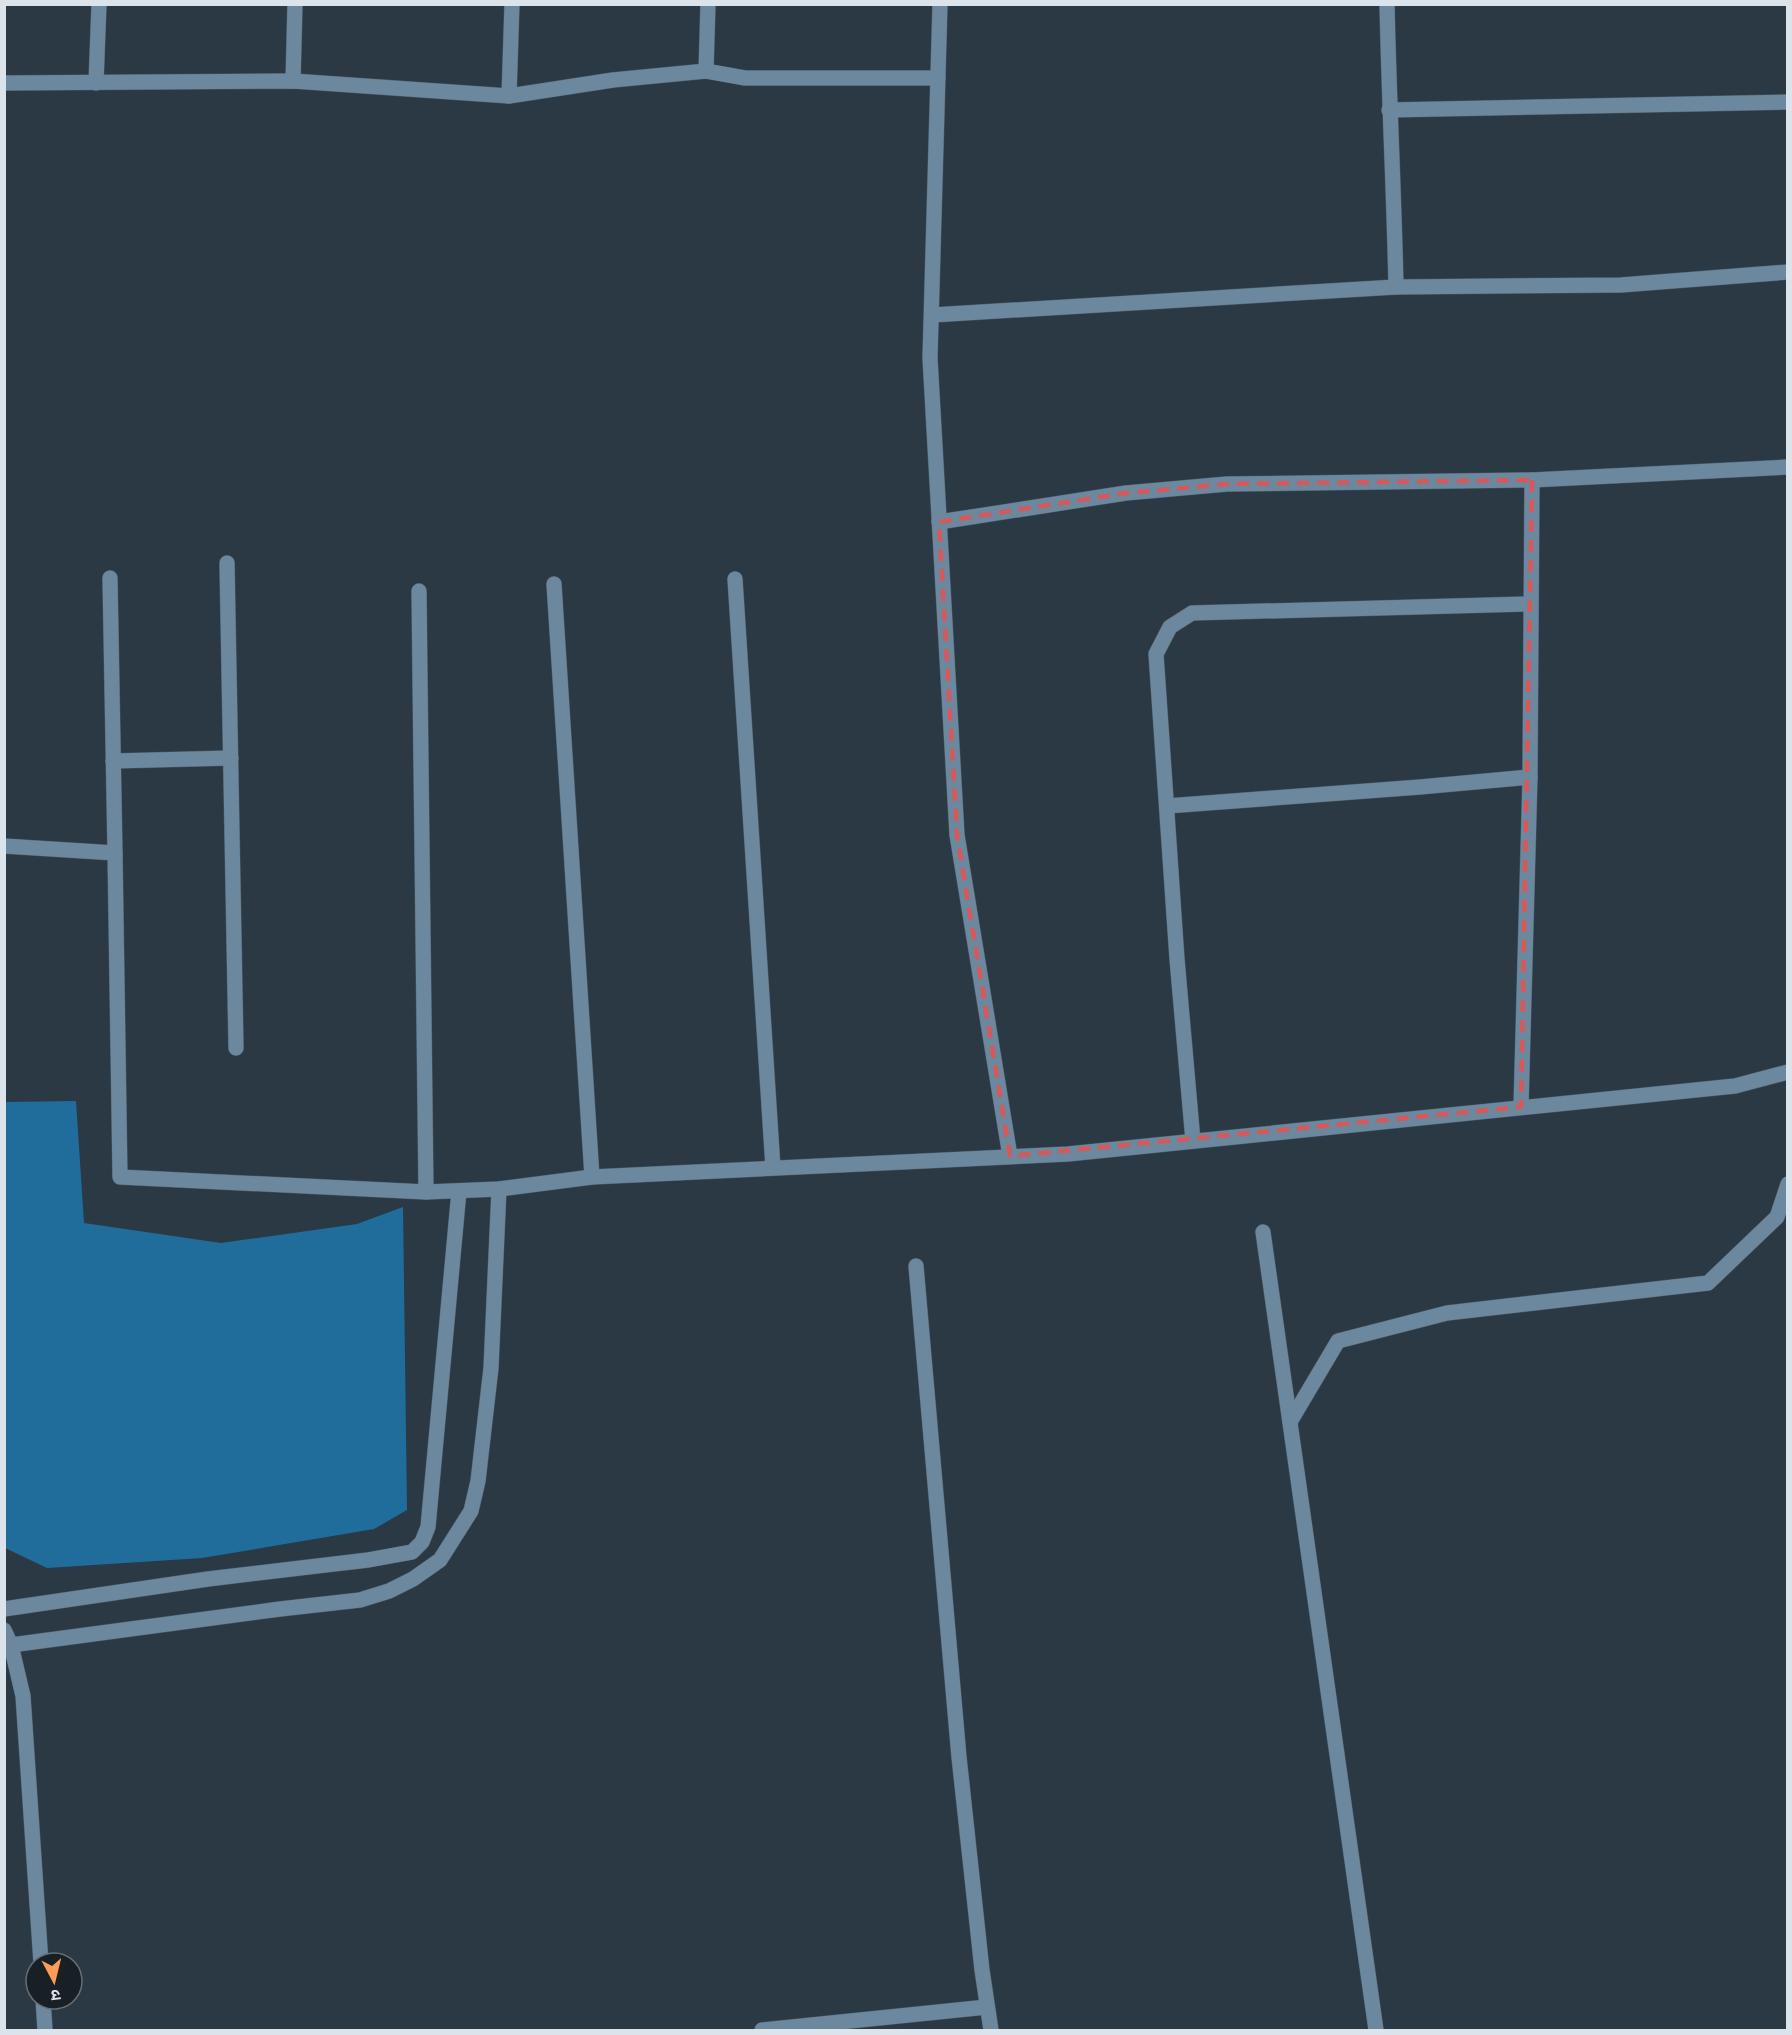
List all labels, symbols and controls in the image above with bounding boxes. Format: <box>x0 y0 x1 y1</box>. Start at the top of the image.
north arrow <box>24 1951 84 2011</box>
text: उ <box>49 1985 62 2005</box>

